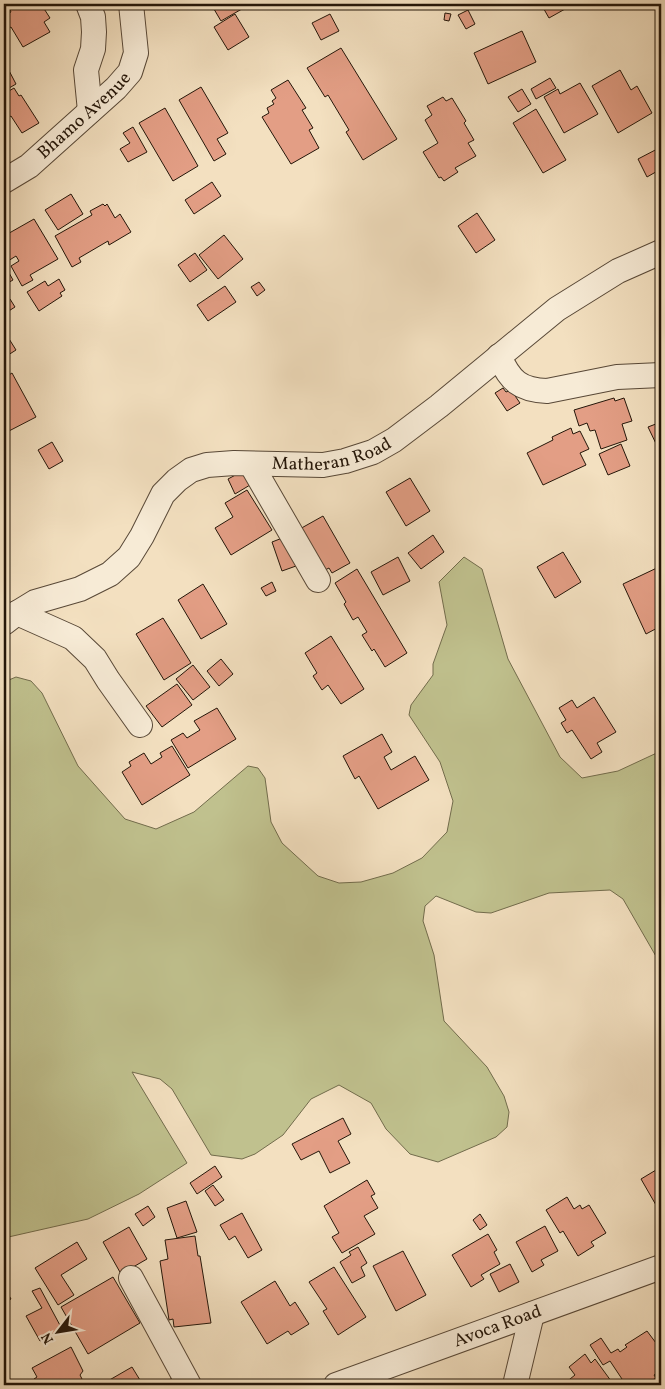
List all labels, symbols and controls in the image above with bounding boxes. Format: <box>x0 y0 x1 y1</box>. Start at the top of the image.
street label: Bhamo Avenue <box>32 67 137 165</box>
street label: Matheran Road <box>272 431 396 477</box>
street label: Avoca Road <box>450 1299 545 1354</box>
north arrow <box>32 1306 82 1356</box>
text: N <box>37 1329 59 1347</box>

